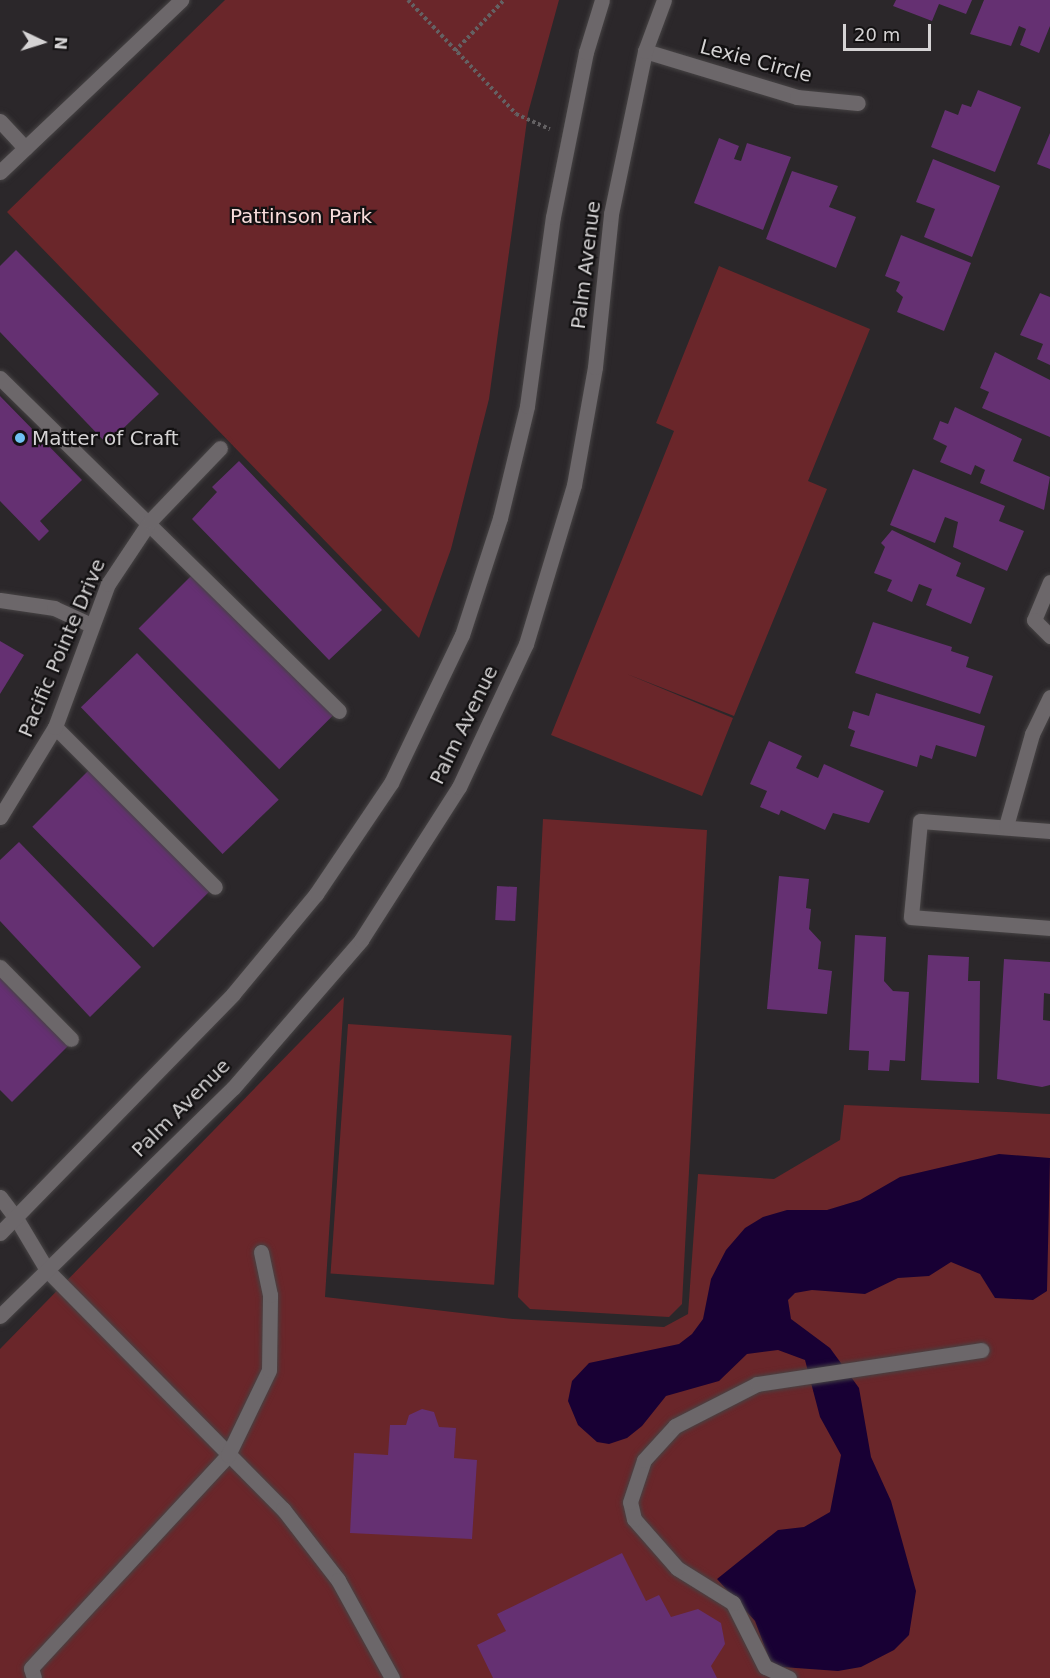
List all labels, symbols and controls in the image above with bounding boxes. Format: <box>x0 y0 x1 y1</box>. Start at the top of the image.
north arrow <box>12 12 72 72</box>
scale bar <box>846 12 934 50</box>
text: 20 m <box>854 24 900 45</box>
street label: Lexie Circle <box>697 35 815 87</box>
text: N <box>51 36 70 51</box>
street label: Palm Avenue <box>566 199 606 331</box>
park label: Pattinson Park <box>230 204 372 228</box>
place label: Matter of Craft <box>32 426 179 450</box>
marker: Matter of Craft <box>13 431 27 445</box>
street label: Pacific Pointe Drive <box>14 555 110 741</box>
street label: Palm Avenue <box>425 662 503 788</box>
street label: Palm Avenue <box>127 1054 235 1162</box>

